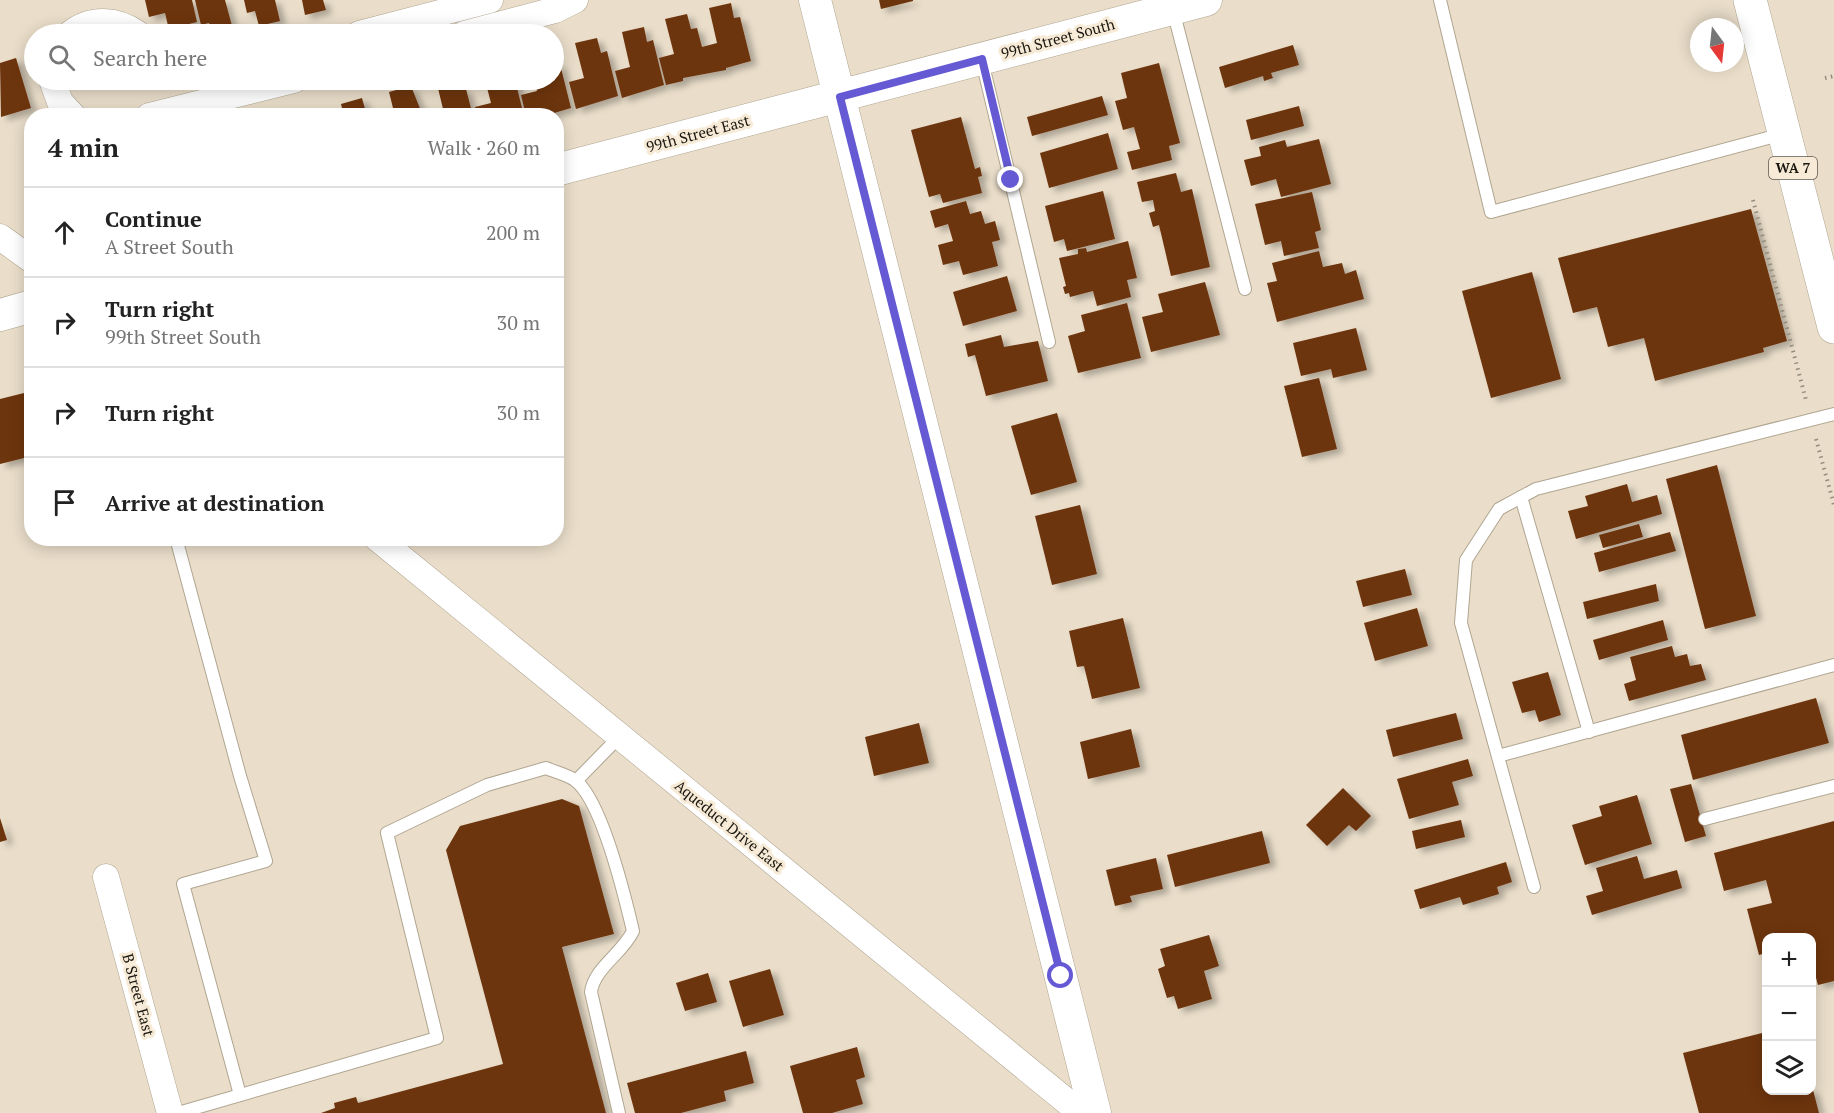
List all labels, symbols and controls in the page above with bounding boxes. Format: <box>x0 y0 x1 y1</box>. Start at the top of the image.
street label: 99th Street South <box>999 13 1117 63</box>
north arrow <box>1690 18 1744 72</box>
search box <box>24 24 564 90</box>
icon: search <box>45 41 78 74</box>
text: Search here <box>93 43 207 72</box>
street label: 99th Street East <box>644 110 752 156</box>
text: 4 min <box>48 130 119 164</box>
text: Walk · 260 m <box>428 134 540 161</box>
road number: WA 7 <box>1769 157 1817 179</box>
route end <box>997 166 1023 192</box>
text: Continue <box>105 204 202 233</box>
icon: ahead <box>48 216 81 249</box>
text: 200 m <box>486 219 540 246</box>
text: A Street South <box>105 233 234 260</box>
text: Turn right <box>105 294 214 323</box>
icon: right <box>48 306 81 339</box>
text: 30 m <box>497 309 540 336</box>
text: 99th Street South <box>105 323 261 350</box>
icon: right <box>48 396 81 429</box>
text: Turn right <box>105 398 214 427</box>
text: 30 m <box>497 399 540 426</box>
icon: arrive <box>48 486 81 519</box>
text: Arrive at destination <box>105 488 324 517</box>
street label: Aqueduct Drive East <box>671 775 789 876</box>
map controls <box>1762 933 1816 1095</box>
button: + <box>1762 933 1816 987</box>
street label: B Street East <box>118 951 160 1039</box>
route start <box>1047 962 1073 988</box>
button: − <box>1762 987 1816 1041</box>
button: layers <box>1762 1041 1816 1095</box>

